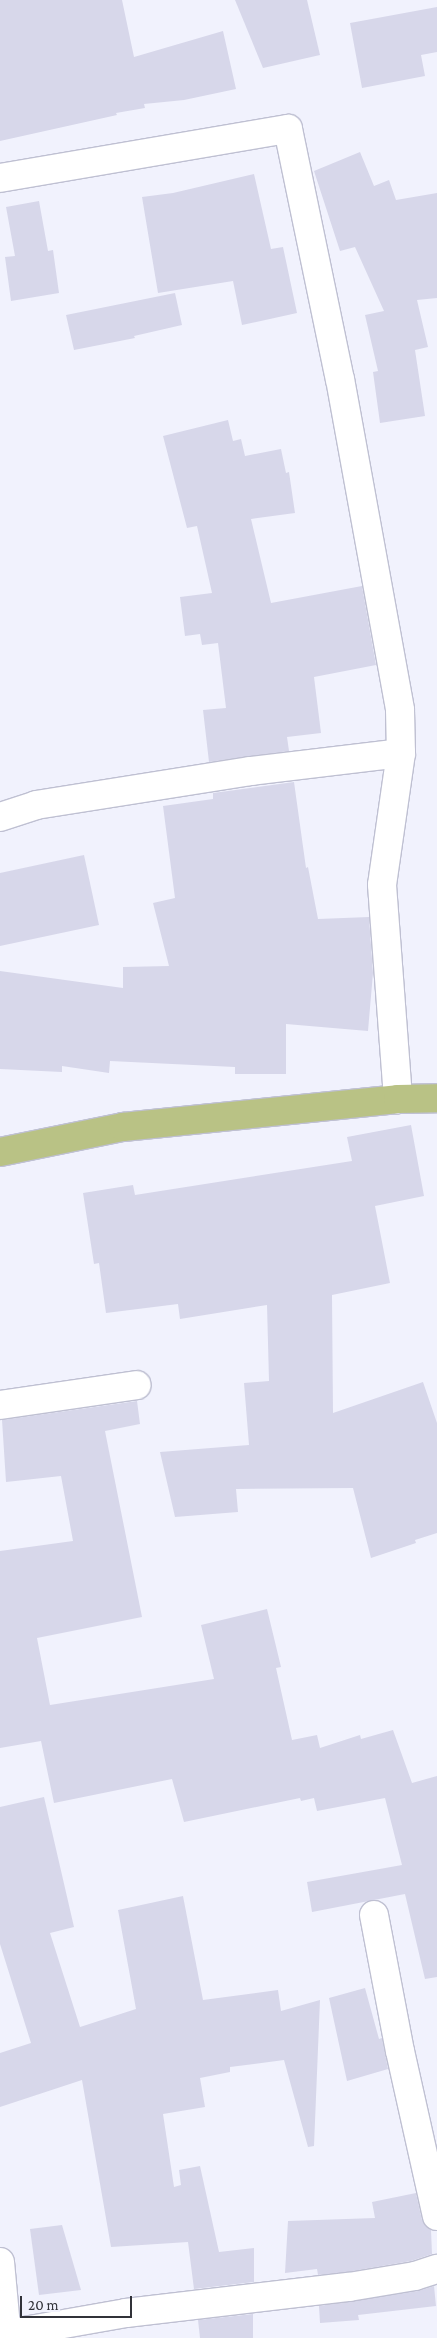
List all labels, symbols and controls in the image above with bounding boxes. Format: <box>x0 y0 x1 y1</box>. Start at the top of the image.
scale bar <box>22 2286 135 2318</box>
text: 20 m <box>28 2297 59 2313</box>

